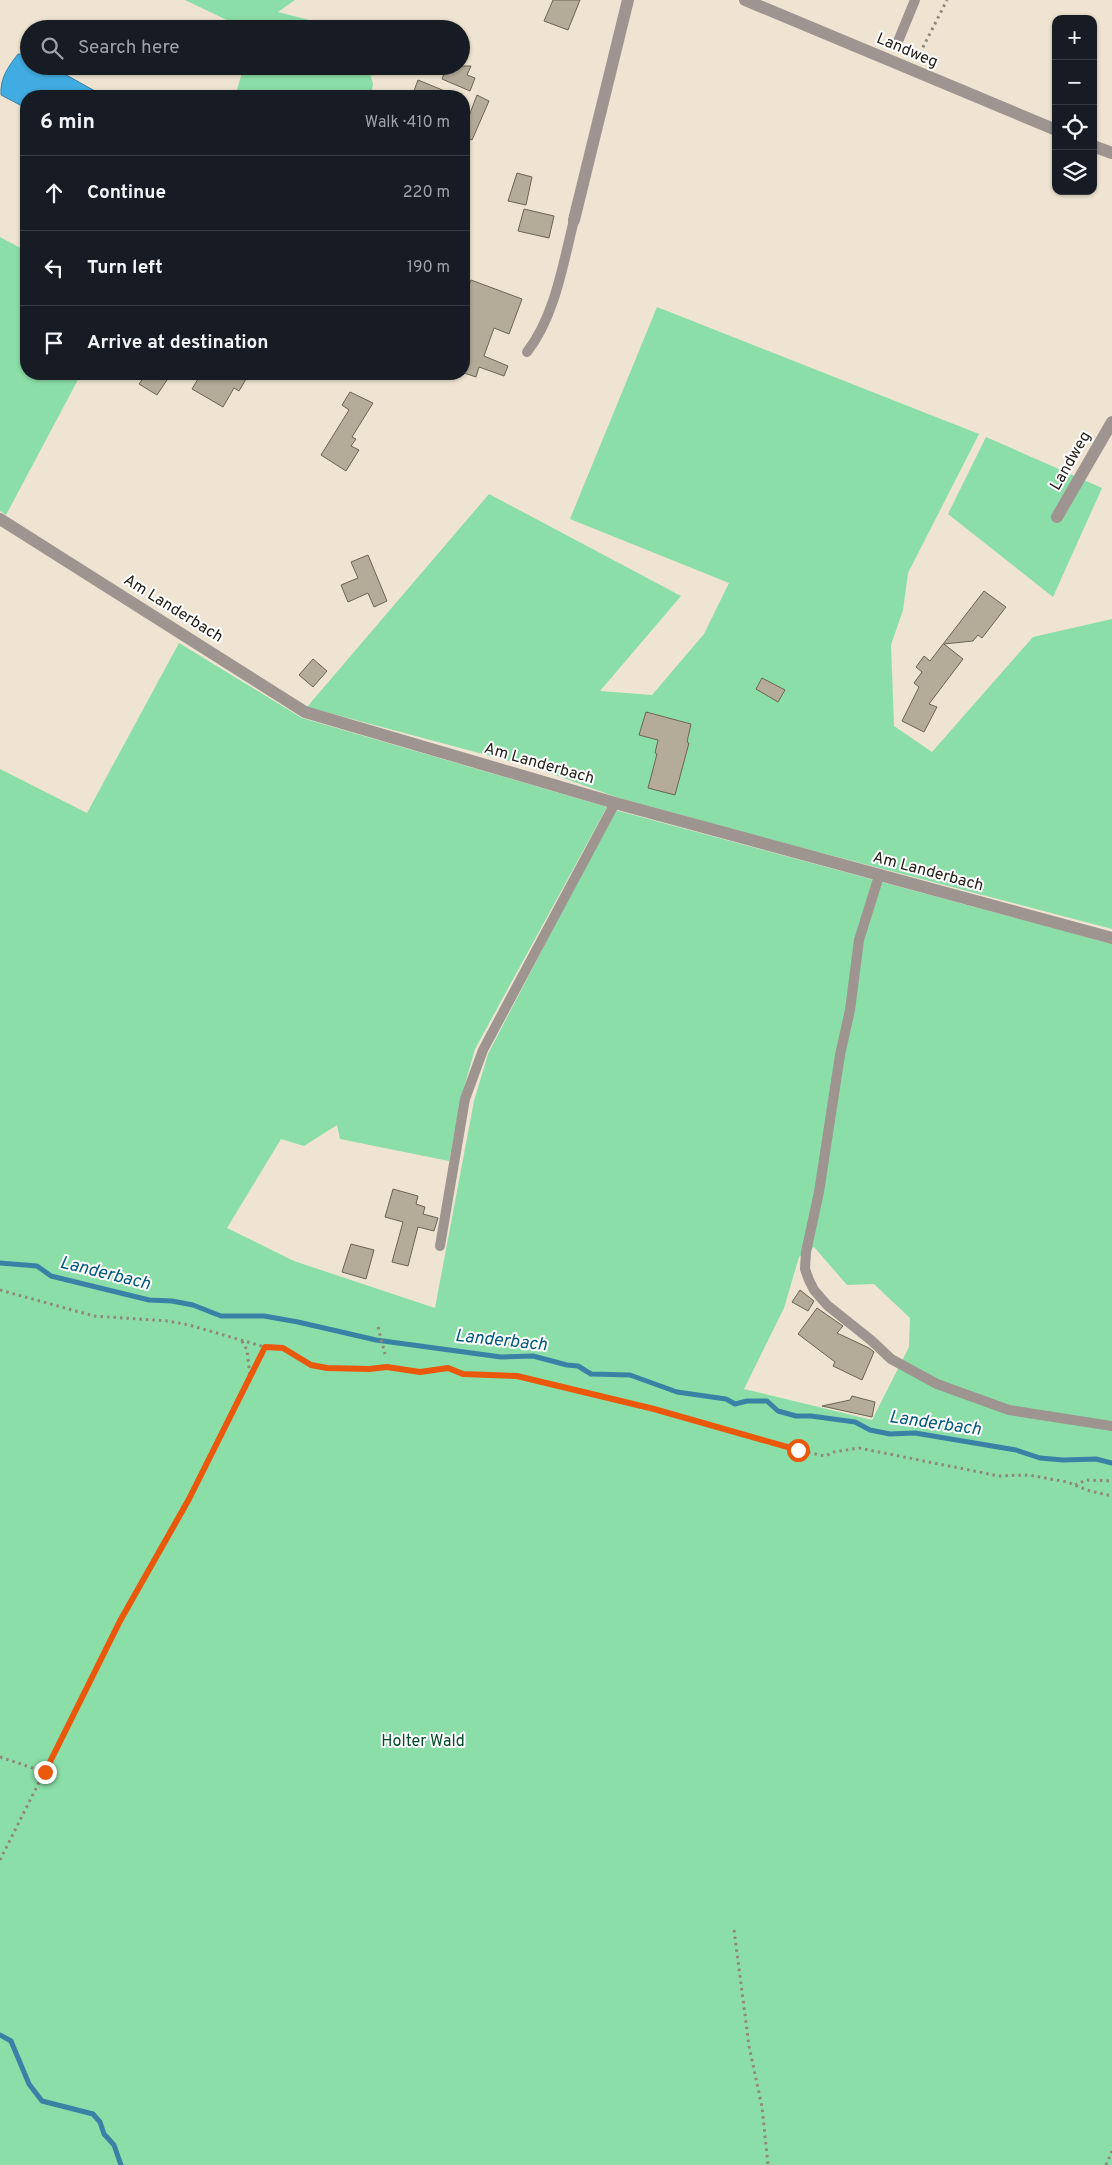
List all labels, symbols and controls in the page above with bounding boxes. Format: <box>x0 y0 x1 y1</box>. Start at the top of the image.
map controls <box>1052 15 1097 195</box>
button: + <box>1052 15 1097 60</box>
search box <box>20 20 470 75</box>
street label: Landweg <box>873 29 941 73</box>
icon: search <box>38 34 66 62</box>
text: Search here <box>78 36 180 60</box>
button: − <box>1052 60 1097 105</box>
button: locate <box>1052 105 1097 150</box>
text: 6 min <box>40 109 95 136</box>
text: Walk · 410 m <box>365 113 450 133</box>
button: layers <box>1052 150 1097 195</box>
icon: ahead <box>40 179 68 207</box>
text: Continue <box>87 181 166 205</box>
text: 220 m <box>403 183 450 203</box>
icon: left <box>40 254 68 282</box>
text: Turn left <box>87 256 163 280</box>
text: 190 m <box>407 258 450 278</box>
icon: arrive <box>40 329 68 357</box>
text: Arrive at destination <box>87 331 268 355</box>
street label: Landweg <box>1046 428 1096 494</box>
street label: Am Landerbach <box>119 570 227 648</box>
street label: Am Landerbach <box>482 739 596 789</box>
street label: Am Landerbach <box>870 848 986 896</box>
water label: Landerbach <box>57 1252 153 1296</box>
water label: Landerbach <box>454 1325 548 1357</box>
water label: Landerbach <box>888 1406 983 1442</box>
route start <box>787 1439 810 1462</box>
park label: Holter Wald <box>381 1732 465 1752</box>
route end <box>34 1761 57 1784</box>

